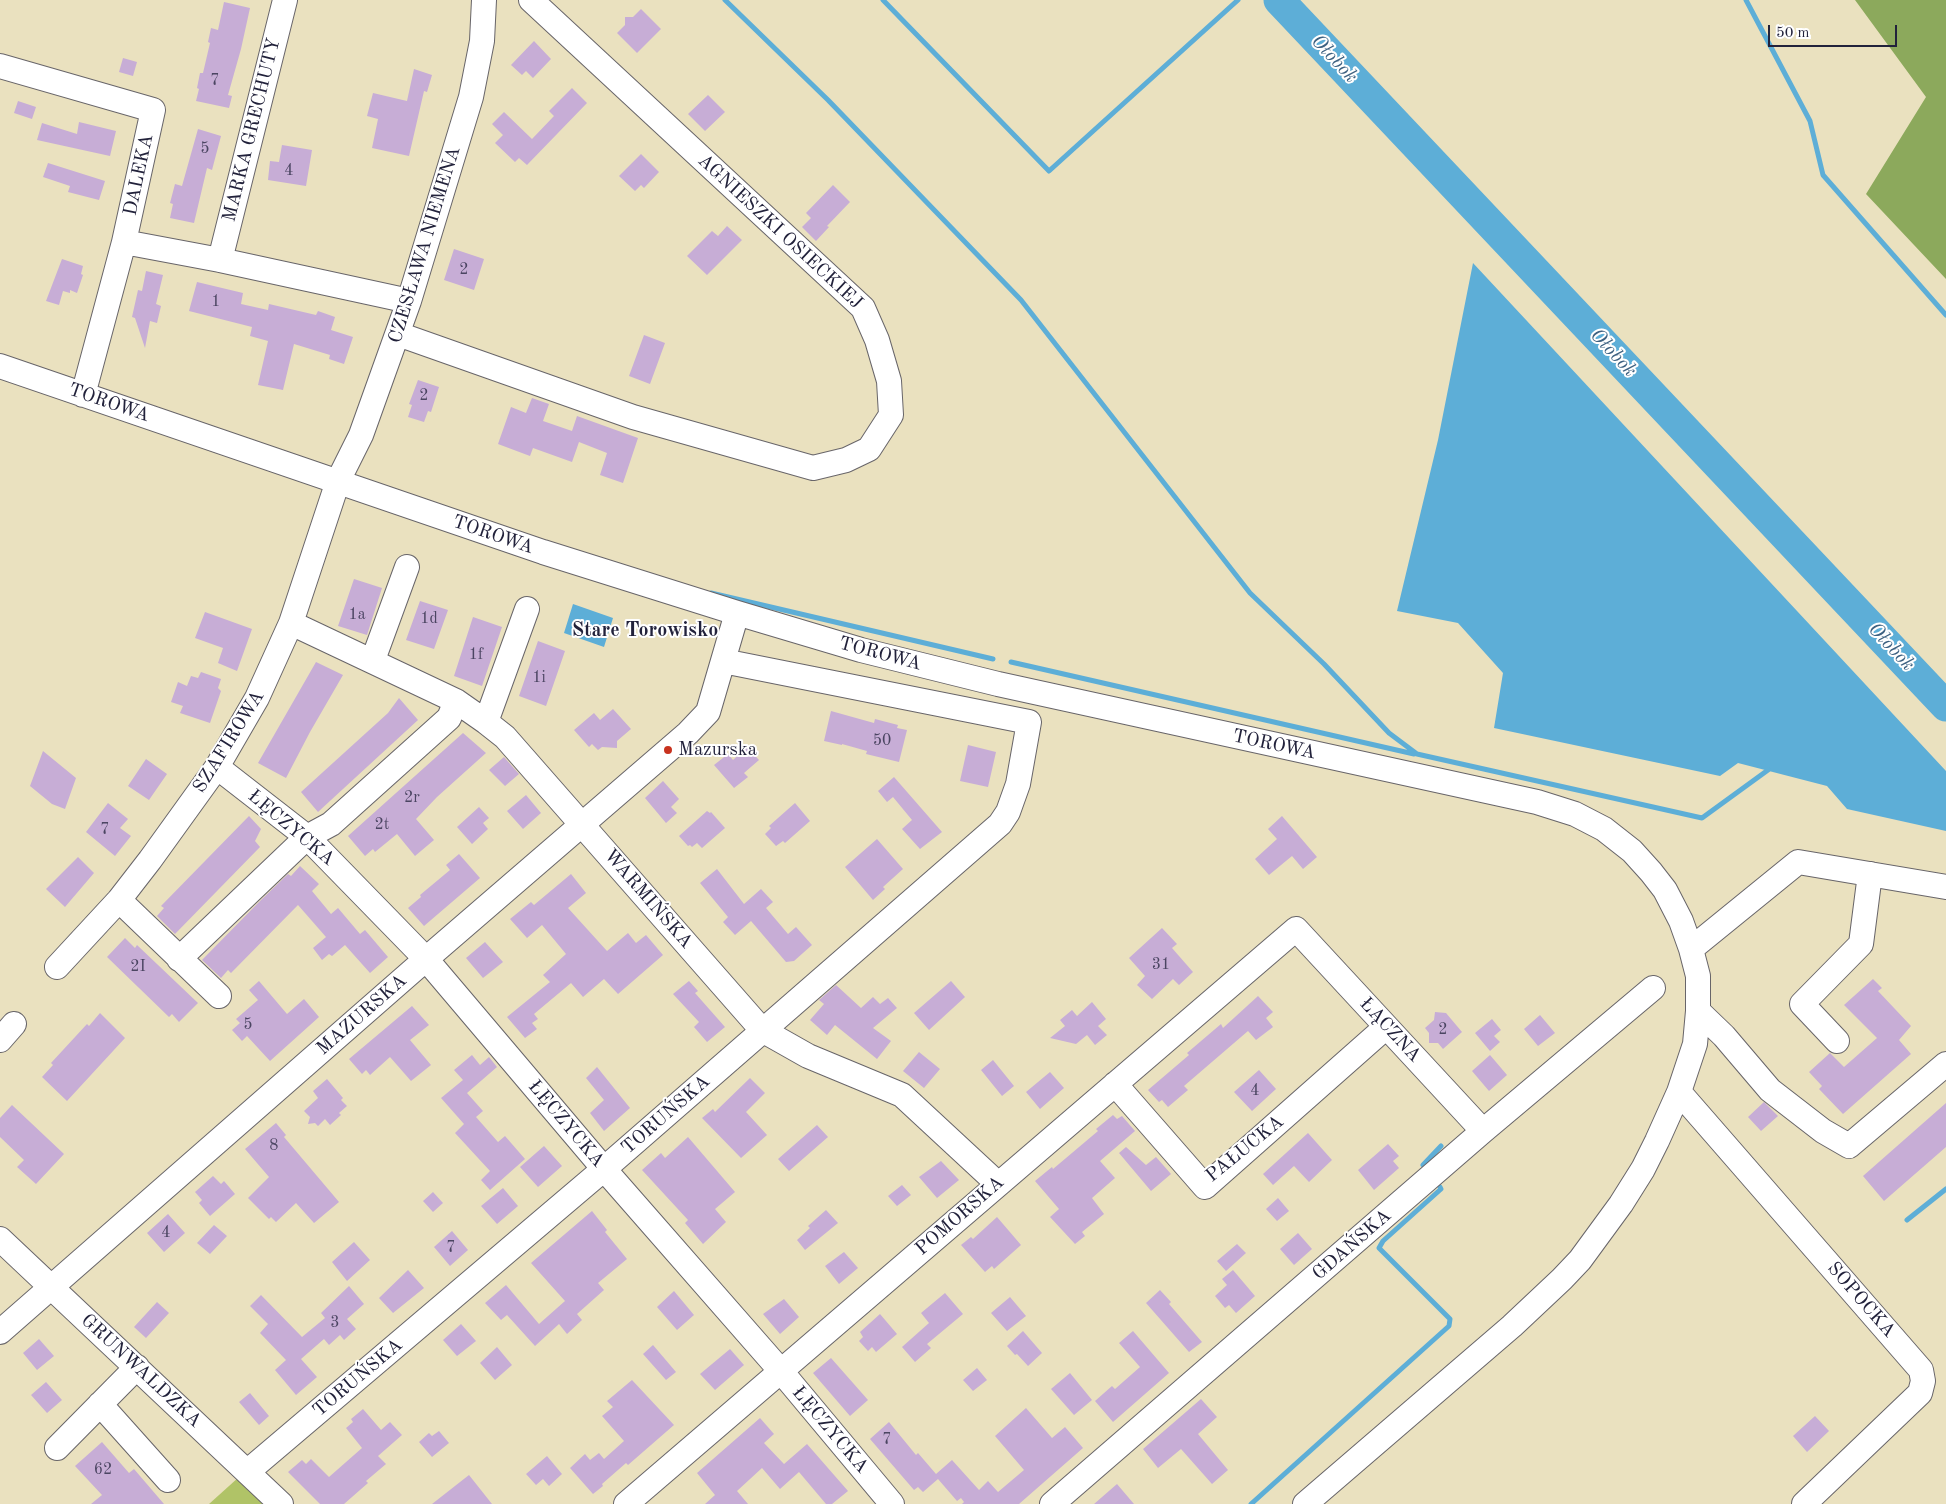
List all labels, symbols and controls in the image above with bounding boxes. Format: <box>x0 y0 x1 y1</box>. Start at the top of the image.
scale bar <box>1771 15 1900 47</box>
text: 50 m <box>1776 26 1810 41</box>
water label: Ołobok <box>1305 30 1363 88</box>
street label: MARKA GRECHUTY <box>218 36 286 224</box>
house number: 7 <box>210 71 220 91</box>
street label: DALEKA <box>119 132 159 218</box>
house number: 5 <box>200 139 210 159</box>
street label: CZESŁAWA NIEMENA <box>384 144 466 346</box>
street label: AGNIESZKI OSIECKIEJ <box>693 150 867 314</box>
house number: 4 <box>284 161 294 181</box>
house number: 2 <box>459 260 469 280</box>
house number: 1 <box>211 292 221 312</box>
water label: Ołobok <box>1584 324 1642 382</box>
street label: TOROWA <box>65 378 153 428</box>
house number: 2 <box>419 386 429 406</box>
street label: TOROWA <box>449 510 537 560</box>
house number: 1a <box>348 605 366 625</box>
house number: 1d <box>420 609 438 629</box>
water label: Ołobok <box>1862 618 1920 676</box>
district label: Stare Torowisko <box>572 619 718 643</box>
street label: TOROWA <box>836 632 924 676</box>
house number: 1f <box>469 645 483 665</box>
house number: 1i <box>532 668 546 688</box>
street label: SZAFIROWA <box>188 687 270 797</box>
street label: TOROWA <box>1230 725 1318 765</box>
house number: 50 <box>873 731 891 751</box>
place label: Mazurska <box>678 739 757 761</box>
marker: Mazurska <box>662 744 674 756</box>
street label: ŁĘCZYCKA <box>243 785 339 871</box>
house number: 2r <box>404 788 420 808</box>
house number: 2t <box>375 815 389 835</box>
house number: 7 <box>100 820 110 840</box>
street label: WARMIŃSKA <box>599 845 697 953</box>
house number: 31 <box>1152 955 1170 975</box>
house number: 2I <box>130 957 146 977</box>
street label: MAZURSKA <box>312 970 412 1060</box>
street label: ŁĄCZNA <box>1354 993 1426 1067</box>
house number: 5 <box>243 1015 253 1035</box>
house number: 2 <box>1438 1020 1448 1040</box>
street label: TORUŃSKA <box>617 1070 715 1160</box>
street label: ŁĘCZYCKA <box>523 1076 609 1172</box>
house number: 4 <box>1250 1081 1260 1101</box>
street label: PAŁUCKA <box>1201 1111 1289 1187</box>
house number: 8 <box>269 1136 279 1156</box>
street label: POMORSKA <box>911 1171 1009 1261</box>
street label: GDAŃSKA <box>1308 1205 1396 1285</box>
house number: 4 <box>161 1223 171 1243</box>
house number: 7 <box>446 1238 456 1258</box>
street label: SOPOCKA <box>1822 1257 1900 1343</box>
street label: GRUNWALDZKA <box>76 1309 206 1433</box>
house number: 3 <box>330 1313 340 1333</box>
street label: TORUŃSKA <box>309 1334 407 1422</box>
street label: ŁĘCZYCKA <box>787 1382 873 1478</box>
house number: 7 <box>882 1430 892 1450</box>
house number: 62 <box>94 1460 112 1480</box>

